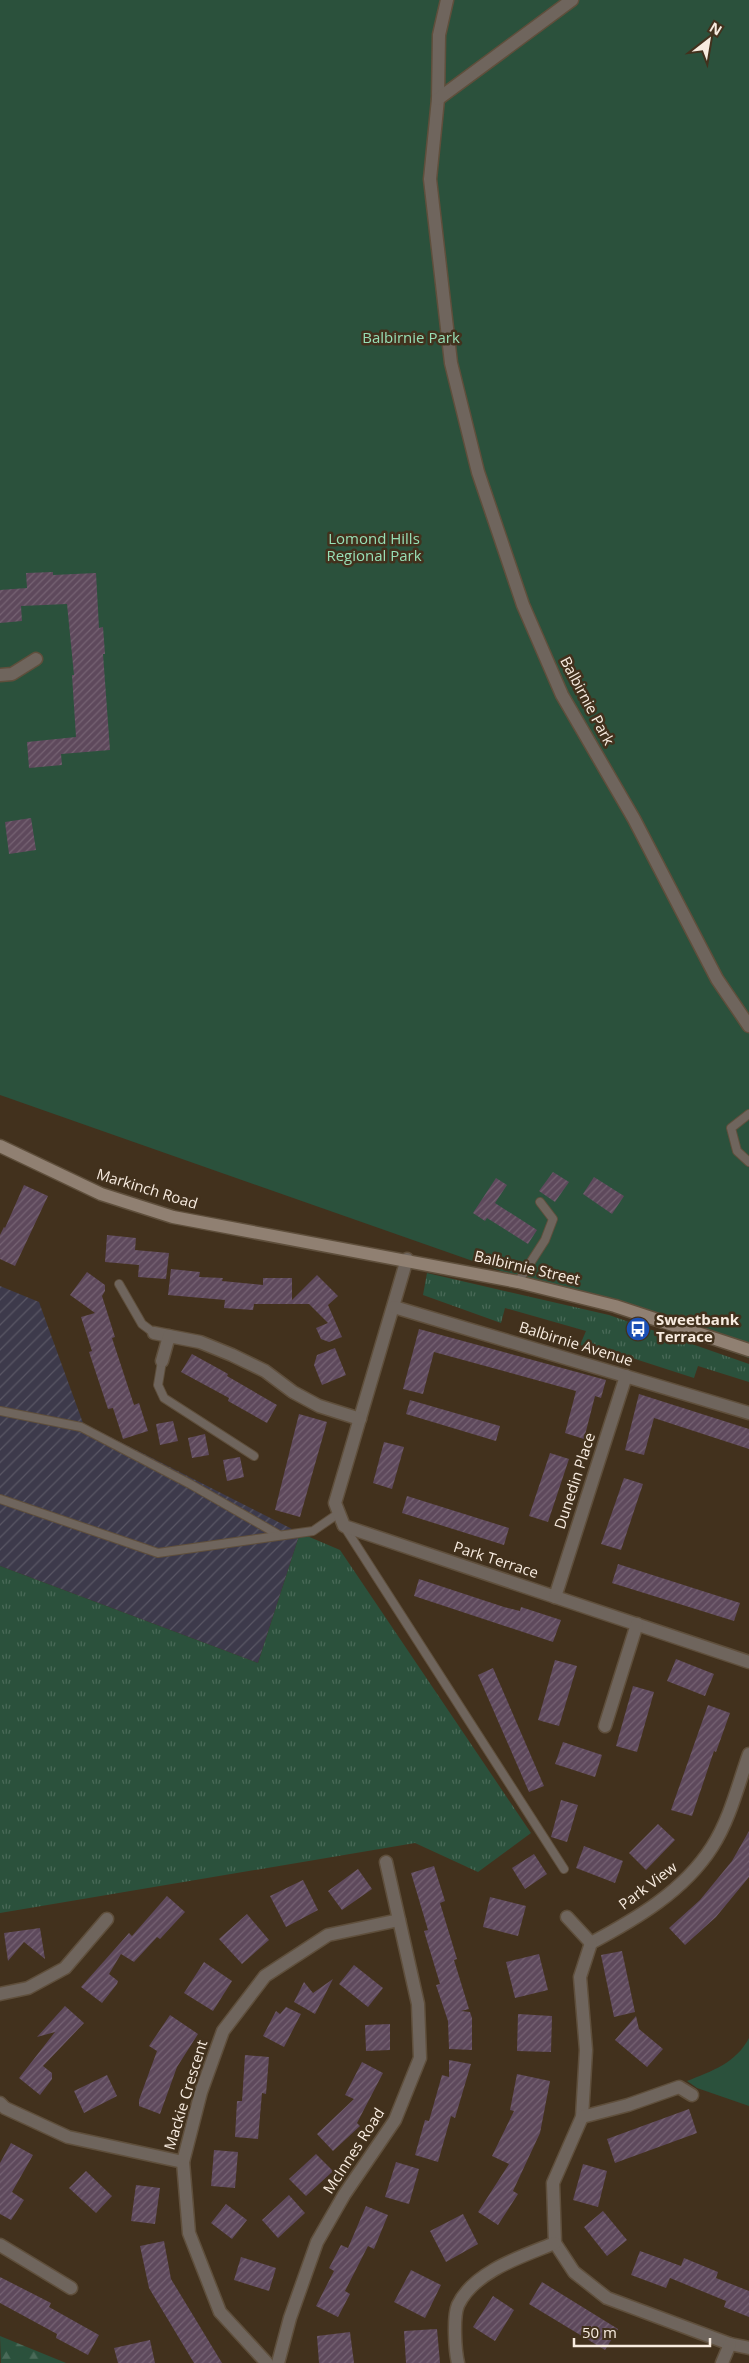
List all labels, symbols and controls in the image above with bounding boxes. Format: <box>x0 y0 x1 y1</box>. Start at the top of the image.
north arrow <box>684 15 734 65</box>
text: N <box>706 17 726 40</box>
park label: Balbirnie Park <box>362 327 460 347</box>
park label: Lomond Hills Regional Park <box>326 528 422 565</box>
street label: Balbirnie Park <box>556 653 620 748</box>
street label: Markinch Road <box>94 1163 200 1213</box>
street label: Balbirnie Street <box>472 1245 582 1289</box>
place label: Sweetbank Terrace <box>656 1309 740 1346</box>
street label: Balbirnie Avenue <box>517 1316 636 1370</box>
bus stop icon: Sweetbank Terrace <box>625 1316 651 1342</box>
street label: Dunedin Place <box>549 1430 599 1532</box>
street label: Park Terrace <box>451 1536 541 1582</box>
street label: Park View <box>614 1857 681 1914</box>
street label: Mackie Crescent <box>159 2037 211 2152</box>
street label: McInnes Road <box>318 2104 388 2197</box>
scale bar <box>574 2316 710 2348</box>
text: 50 m <box>582 2322 617 2342</box>

